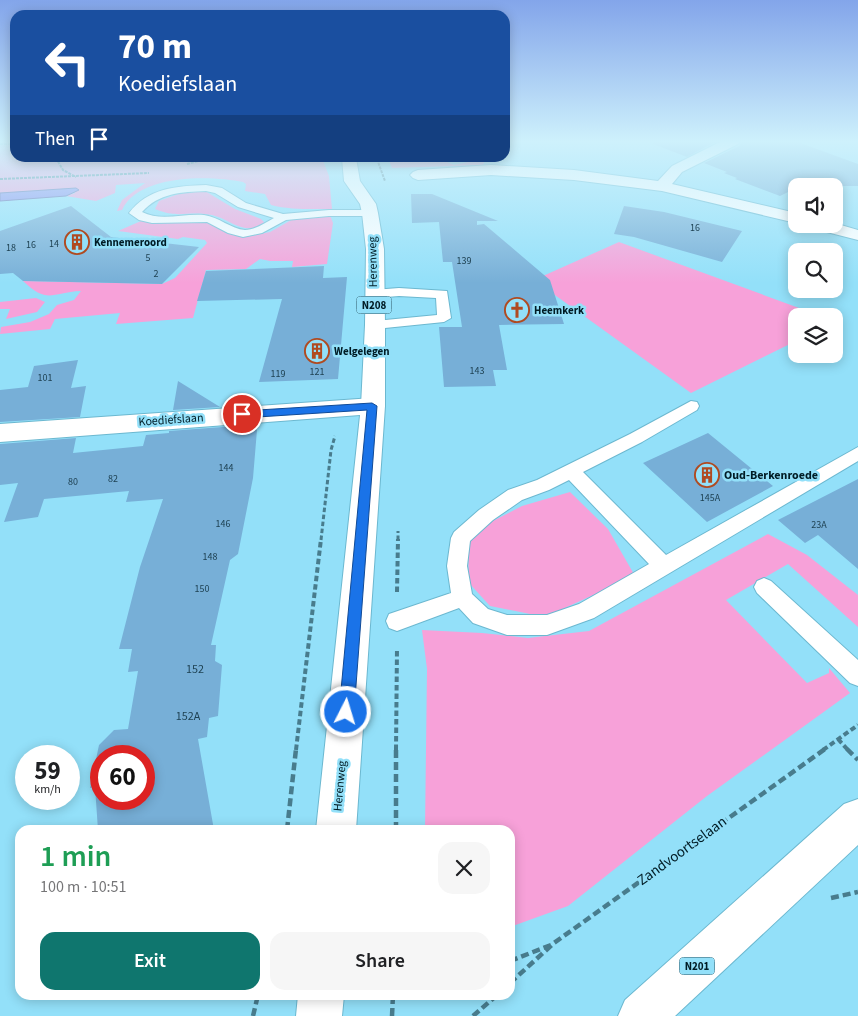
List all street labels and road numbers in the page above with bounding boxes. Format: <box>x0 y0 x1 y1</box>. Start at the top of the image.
street label: Herenweg <box>364 236 382 288</box>
road number: N208 <box>356 296 392 314</box>
street label: Koediefslaan <box>138 409 204 431</box>
street label: Herenweg <box>329 760 351 812</box>
street label: Zandvoortselaan <box>633 811 731 891</box>
road number: N201 <box>680 958 714 974</box>

